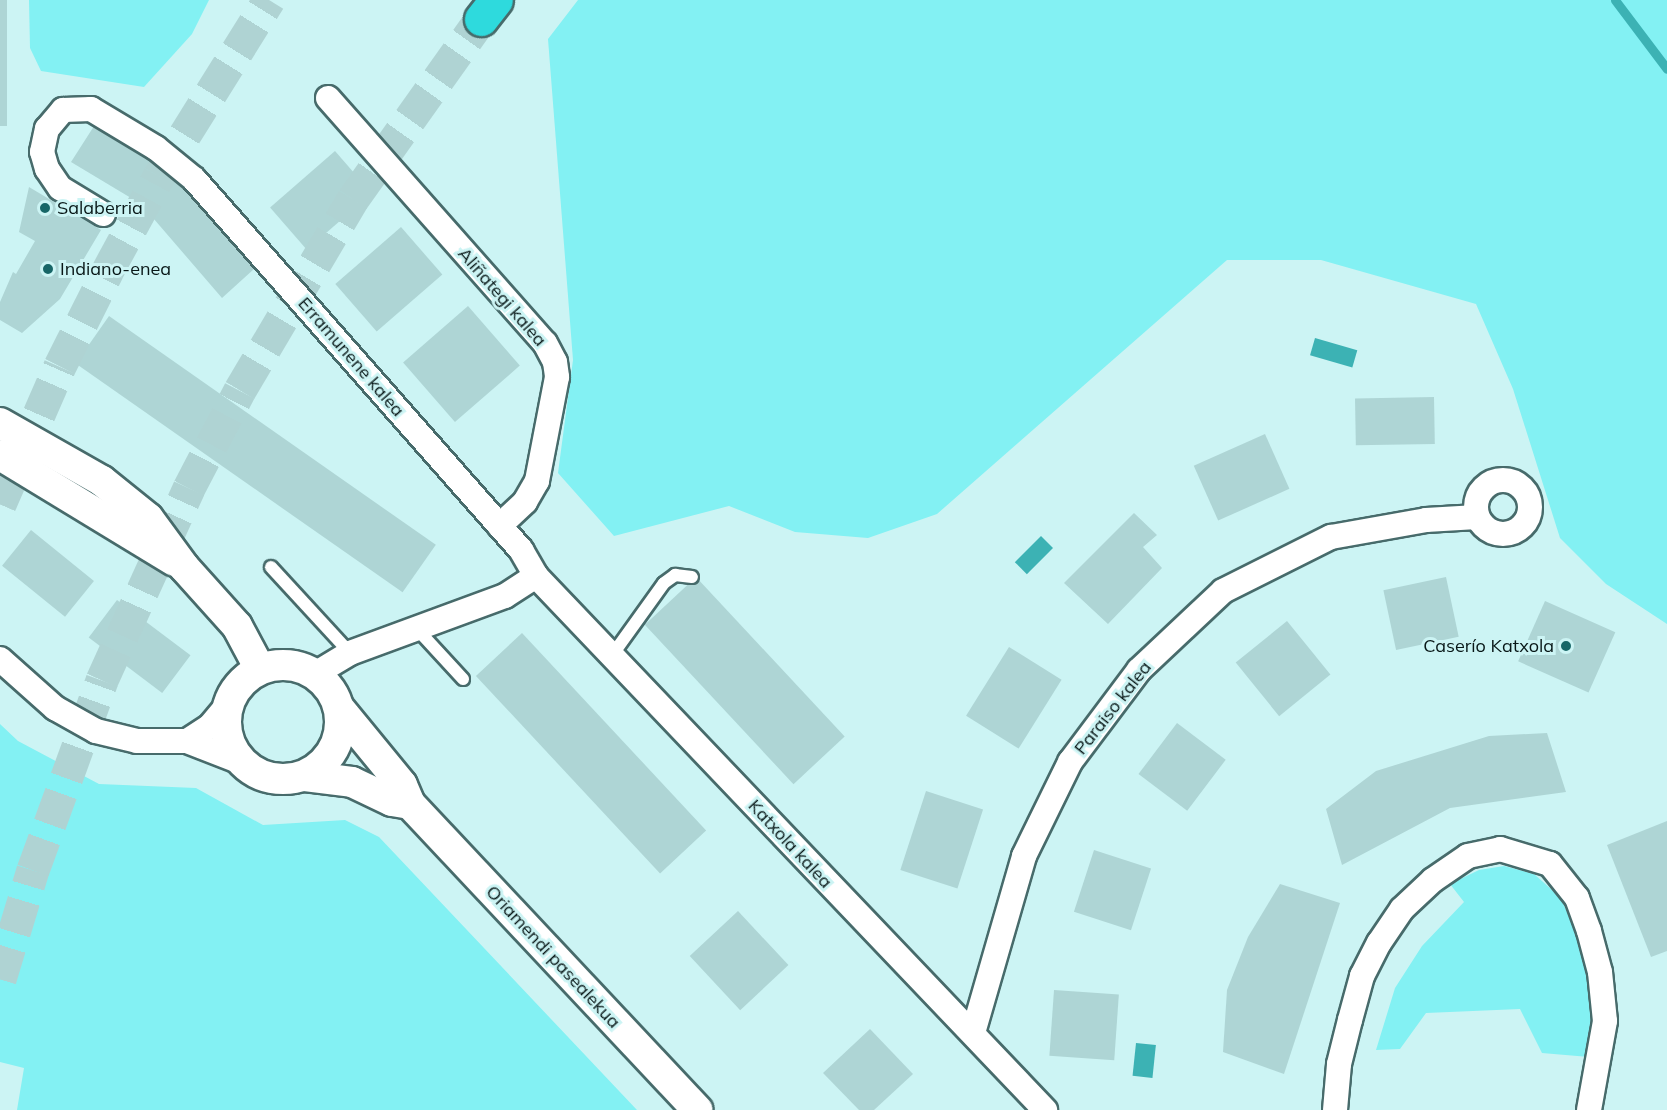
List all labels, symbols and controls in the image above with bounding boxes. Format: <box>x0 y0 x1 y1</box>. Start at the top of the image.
place label: Salaberria <box>57 197 143 219</box>
marker: Salaberria <box>38 201 52 215</box>
street label: Aliñategi kalea <box>453 243 551 351</box>
place label: Indiano-enea <box>60 258 171 280</box>
marker: Indiano-enea <box>41 262 55 276</box>
street label: Erramunene kalea <box>293 293 409 421</box>
place label: Caserío Katxola <box>1423 635 1554 657</box>
marker: Caserío Katxola <box>1559 639 1573 653</box>
street label: Paraiso kalea <box>1070 657 1156 759</box>
street label: Katxola kalea <box>744 795 836 893</box>
street label: Oriamendi pasealekua <box>481 881 625 1033</box>

